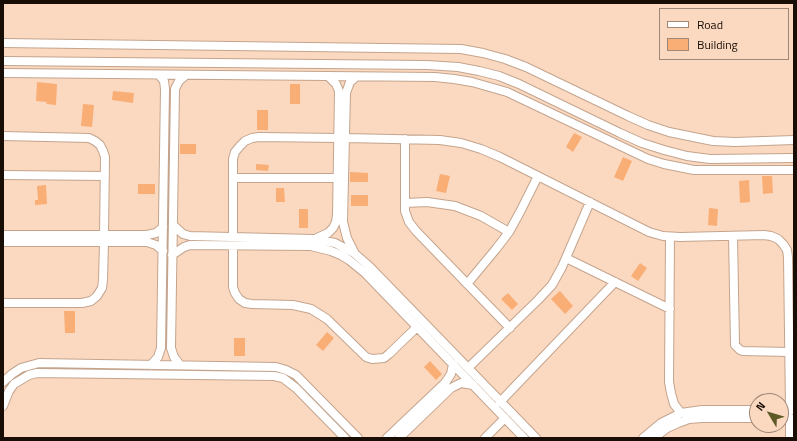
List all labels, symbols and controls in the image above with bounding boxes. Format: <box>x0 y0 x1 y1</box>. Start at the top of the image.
legend <box>659 8 789 60</box>
text: Road <box>697 15 723 34</box>
text: Building <box>697 35 738 54</box>
north arrow <box>749 393 789 433</box>
text: N <box>752 398 769 414</box>

